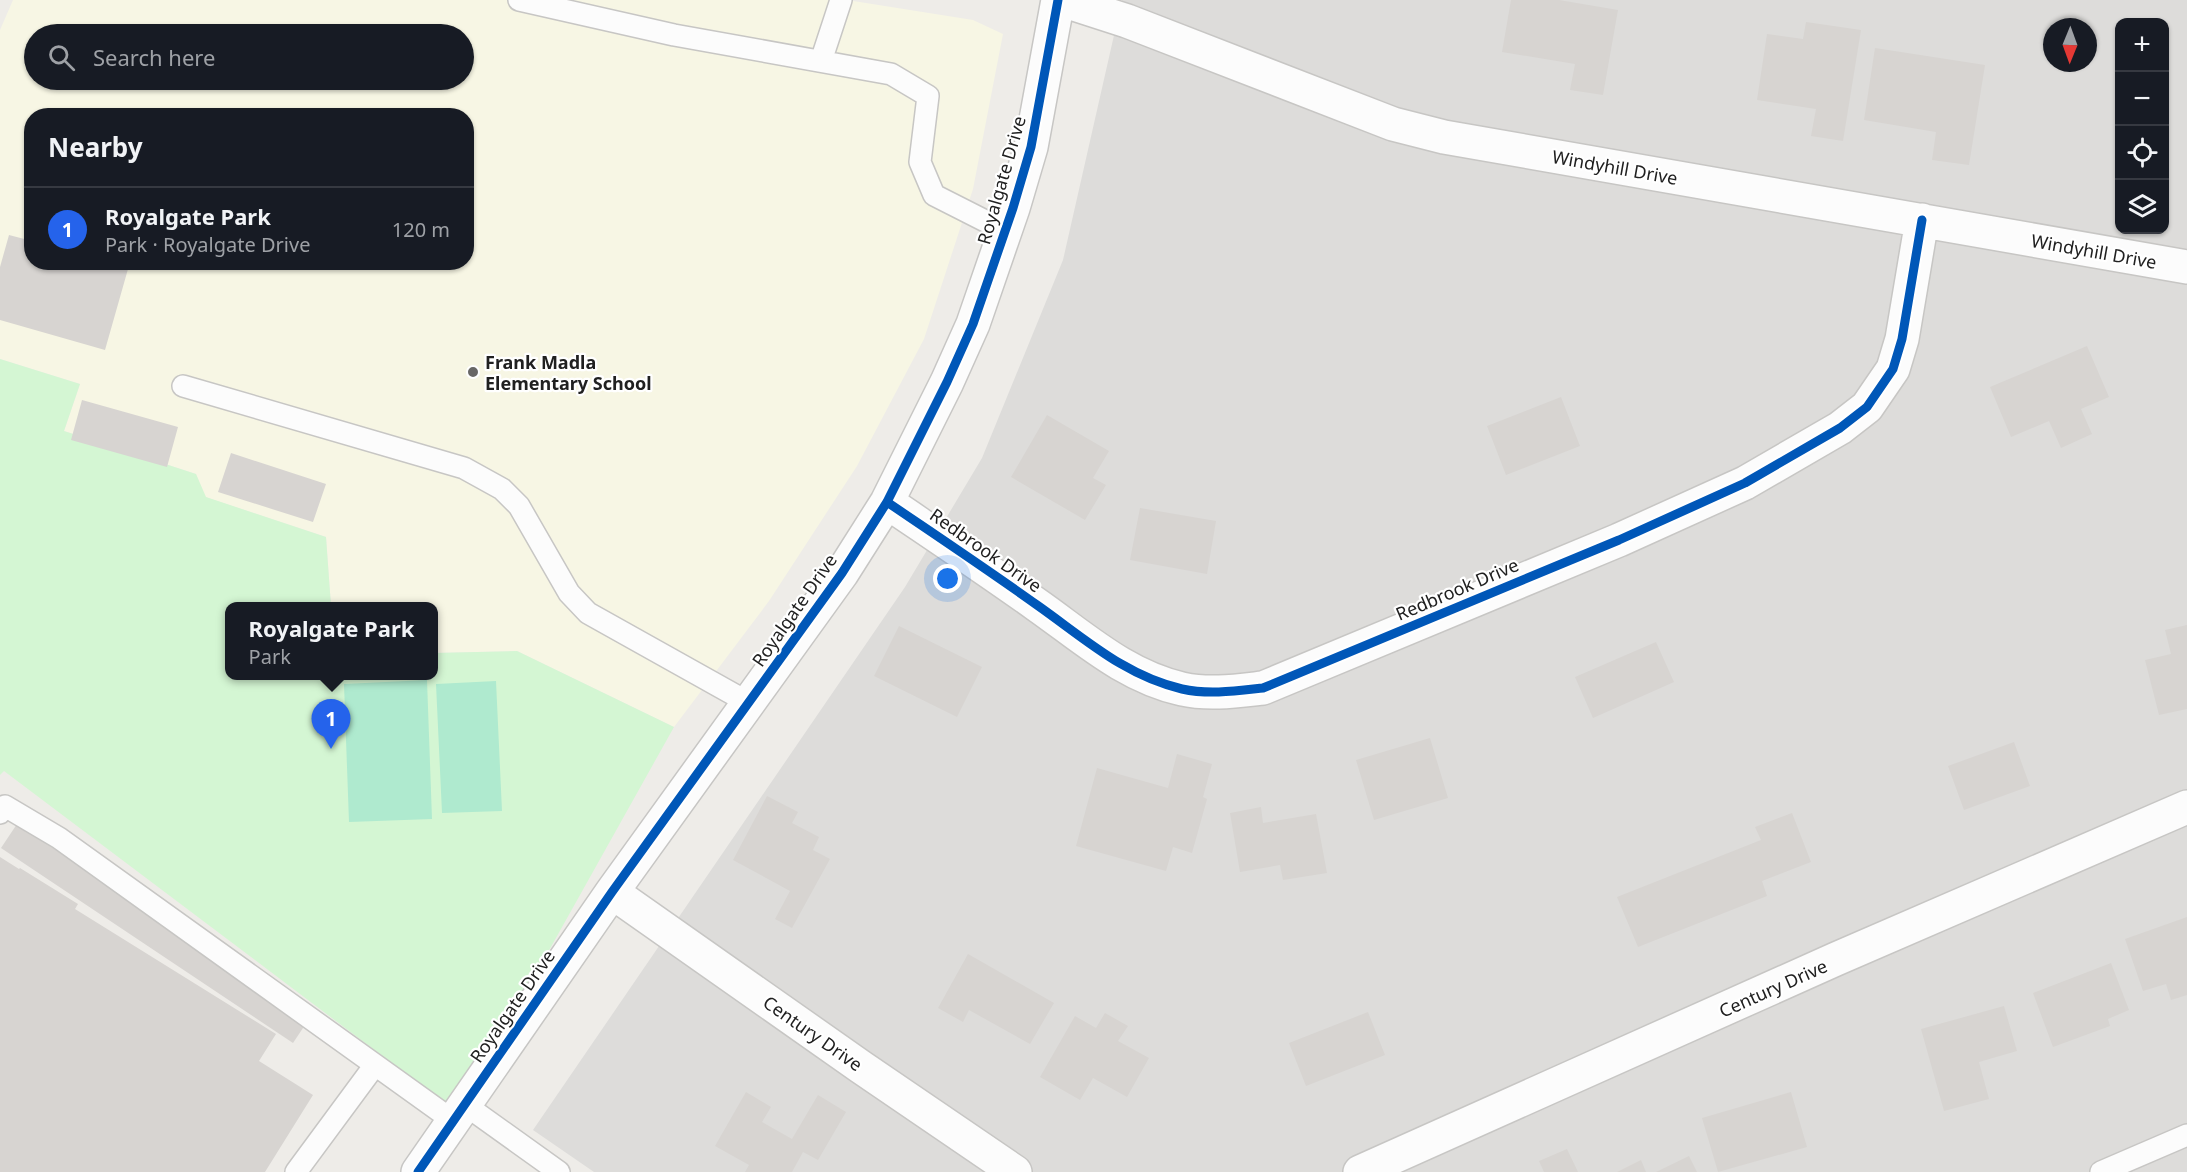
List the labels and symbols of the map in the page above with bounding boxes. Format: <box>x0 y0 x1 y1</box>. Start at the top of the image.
north arrow <box>2043 18 2097 72</box>
street label: Royalgate Drive <box>971 113 1031 247</box>
street label: Windyhill Drive <box>1550 144 1680 190</box>
street label: Windyhill Drive <box>2029 228 2159 274</box>
place label: Frank Madla Elementary School <box>485 350 652 395</box>
marker: Frank Madla Elementary School <box>466 365 480 379</box>
street label: Redbrook Drive <box>925 503 1047 597</box>
street label: Royalgate Drive <box>746 549 842 671</box>
street label: Redbrook Drive <box>1392 552 1522 626</box>
your location <box>933 564 962 593</box>
pin: 1 <box>312 700 350 749</box>
street label: Royalgate Drive <box>464 945 560 1067</box>
street label: Century Drive <box>1715 953 1831 1023</box>
street label: Century Drive <box>759 990 867 1076</box>

